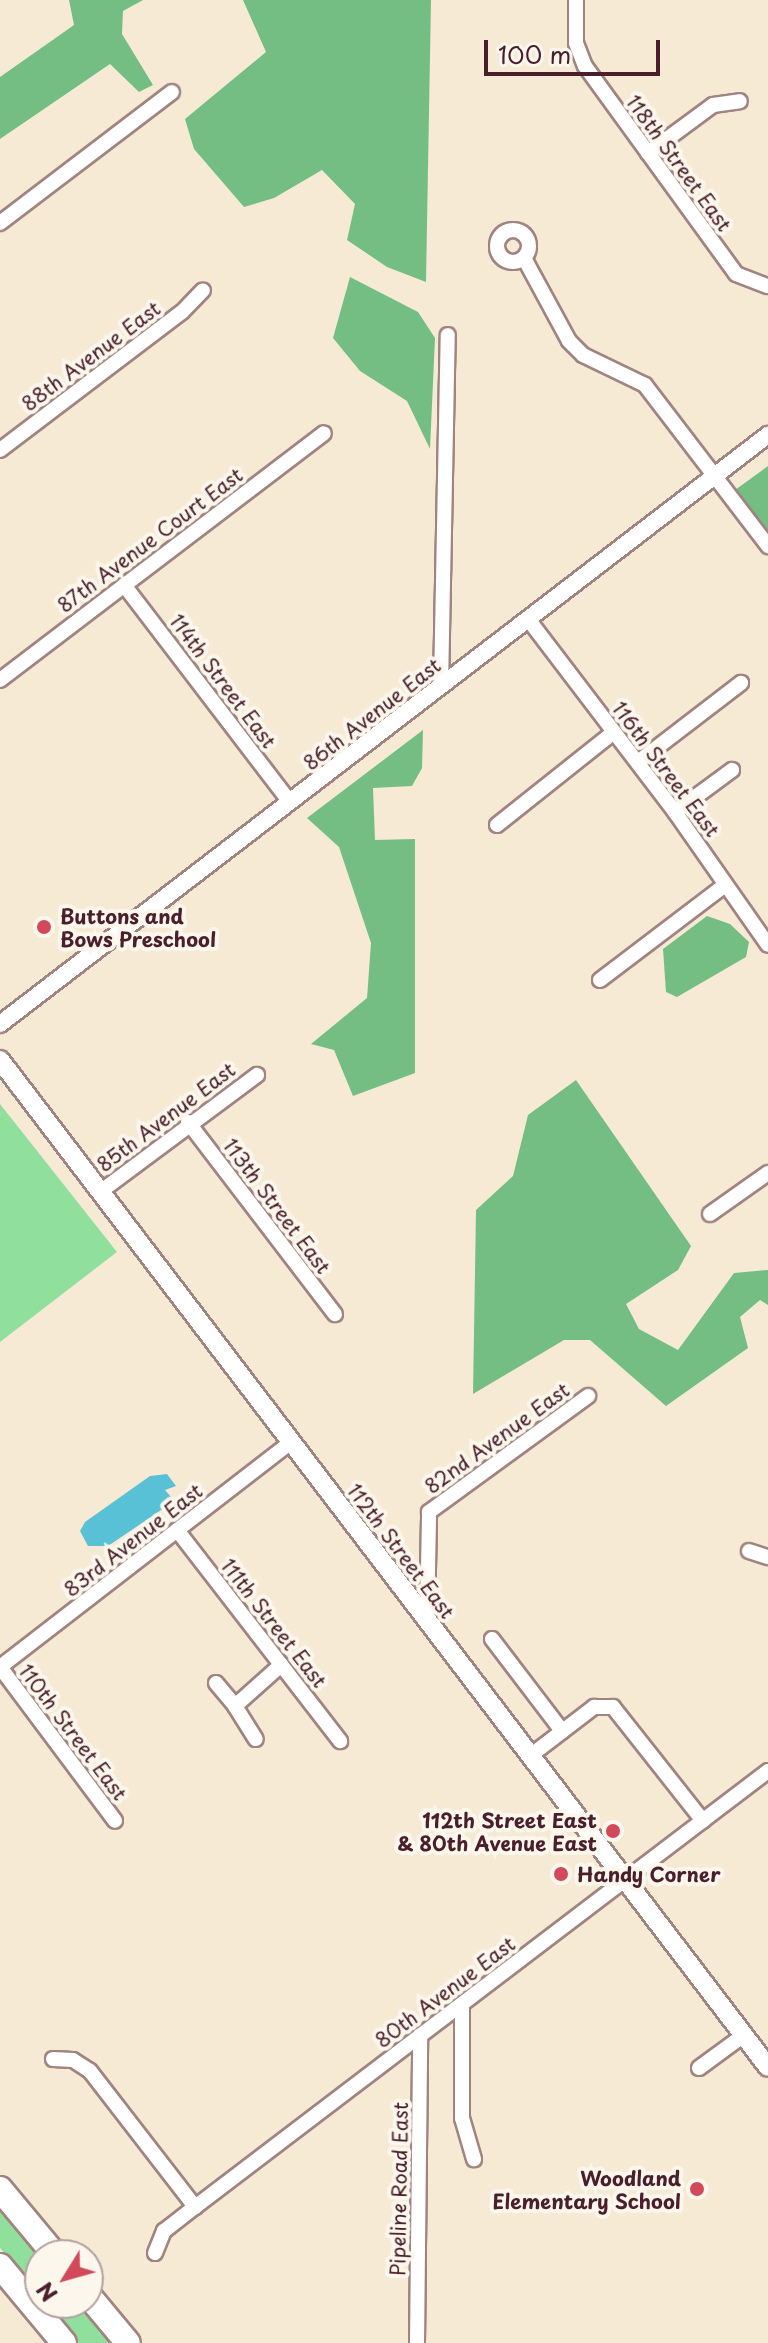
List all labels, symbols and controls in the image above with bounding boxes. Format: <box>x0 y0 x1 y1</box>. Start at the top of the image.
scale bar <box>488 24 664 74</box>
text: 100 m <box>498 36 571 72</box>
street label: 118th Street East <box>621 90 737 236</box>
street label: 88th Avenue East <box>17 296 165 416</box>
street label: 87th Avenue Court East <box>52 462 248 618</box>
street label: 114th Street East <box>164 609 282 753</box>
street label: 86th Avenue East <box>298 652 446 776</box>
street label: 116th Street East <box>607 696 725 842</box>
place label: Buttons and Bows Preschool <box>60 904 216 951</box>
marker: Buttons and Bows Preschool <box>35 918 53 936</box>
street label: 85th Avenue East <box>92 1057 240 1177</box>
street label: 113th Street East <box>218 1134 336 1278</box>
street label: 82nd Avenue East <box>420 1378 574 1498</box>
street label: 83rd Avenue East <box>59 1478 207 1602</box>
street label: 112th Street East <box>342 1478 460 1624</box>
street label: 111th Street East <box>216 1553 332 1693</box>
street label: 110th Street East <box>14 1659 132 1805</box>
place label: 112th Street East & 80th Avenue East <box>396 1808 597 1855</box>
marker: 112th Street East & 80th Avenue East <box>604 1822 622 1840</box>
place label: Handy Corner <box>577 1862 721 1886</box>
marker: Handy Corner <box>552 1865 570 1883</box>
street label: 80th Avenue East <box>370 1931 520 2053</box>
street label: Pipeline Road East <box>385 2101 413 2277</box>
place label: Woodland Elementary School <box>493 2166 681 2213</box>
marker: Woodland Elementary School <box>688 2180 706 2198</box>
north arrow <box>24 2239 104 2319</box>
text: N <box>28 2276 64 2309</box>

